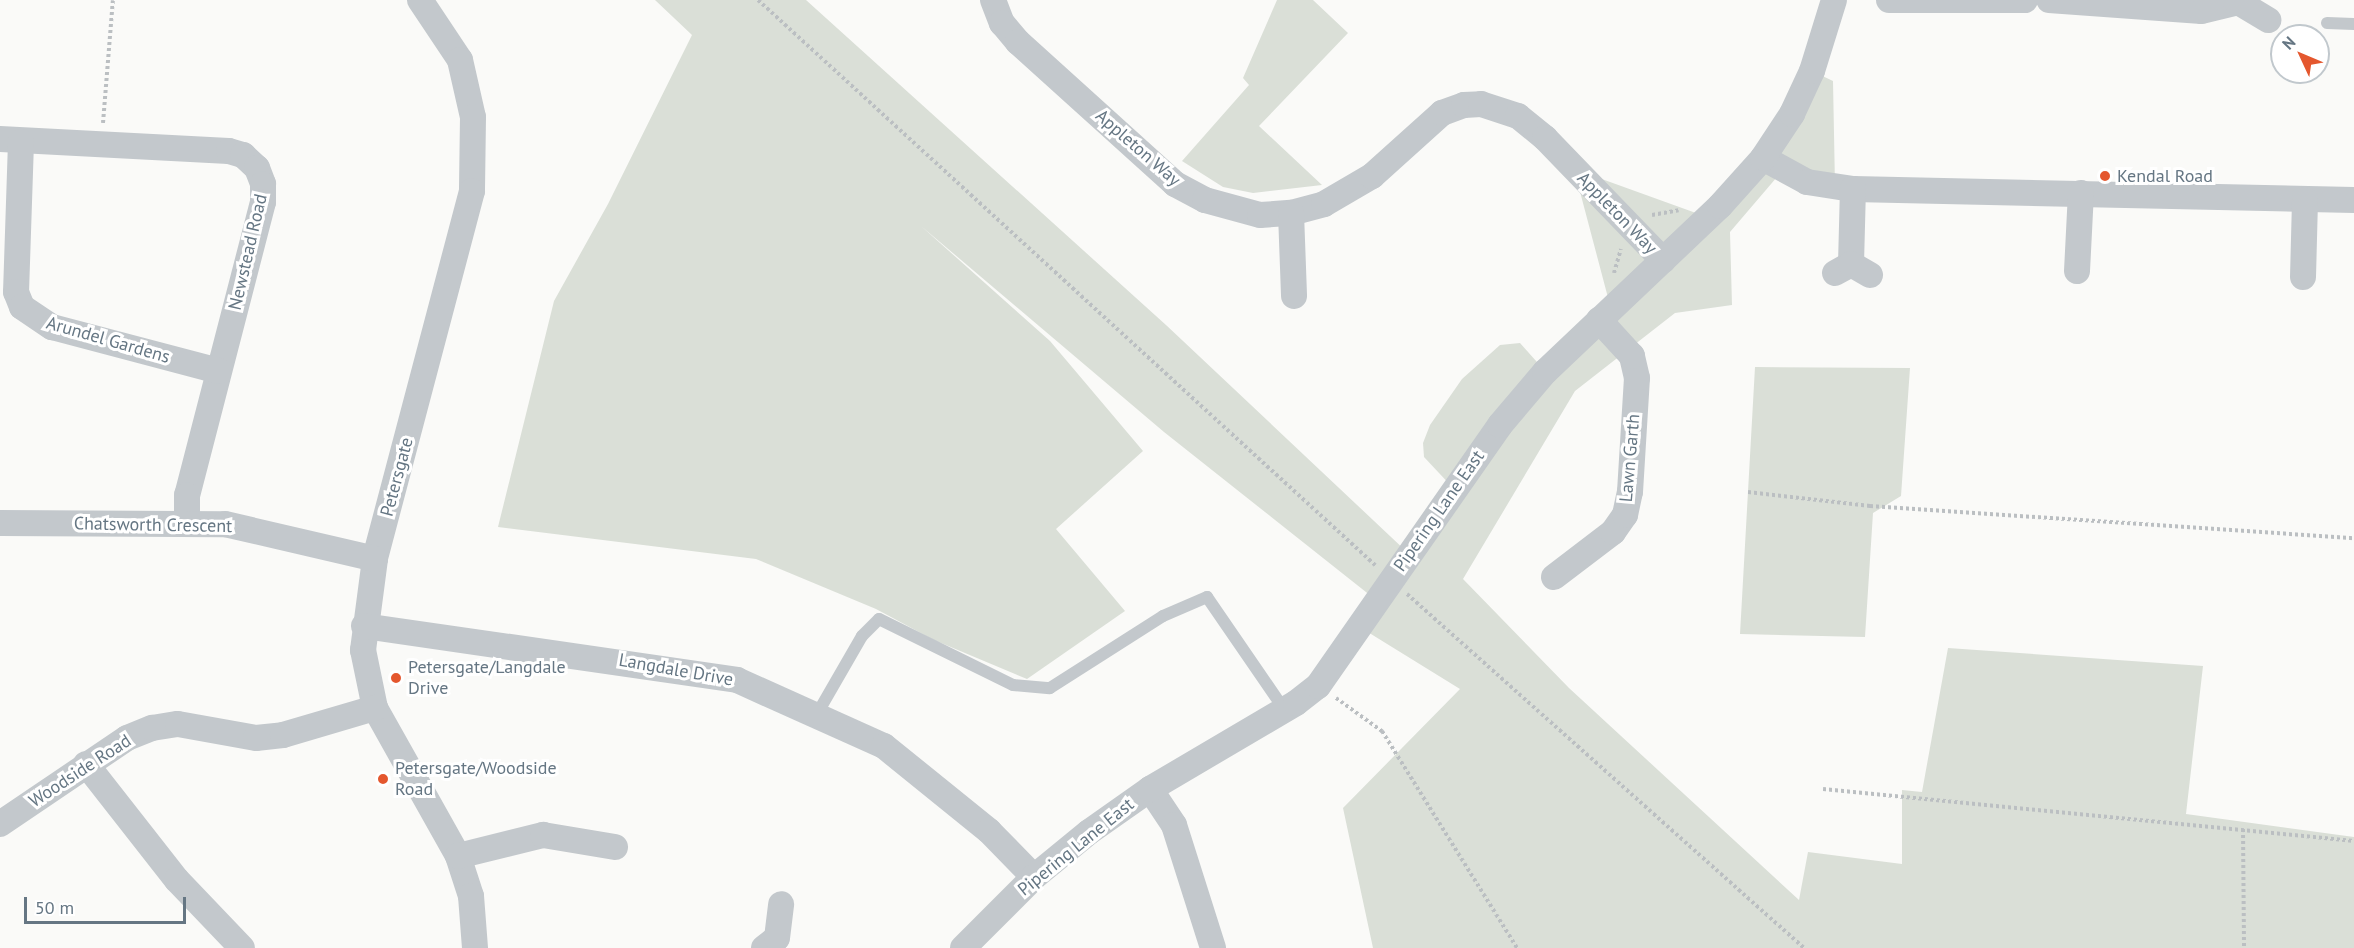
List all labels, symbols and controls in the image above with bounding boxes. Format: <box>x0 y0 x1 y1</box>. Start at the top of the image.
north arrow <box>2270 24 2330 84</box>
text: N <box>2278 32 2299 54</box>
street label: Appleton Way <box>1091 105 1185 191</box>
place label: Kendal Road <box>2117 165 2213 187</box>
street label: Appleton Way <box>1572 167 1662 259</box>
marker: Kendal Road <box>2098 169 2112 183</box>
street label: Newstead Road <box>224 192 272 312</box>
street label: Arundel Gardens <box>44 312 172 368</box>
street label: Lawn Garth <box>1615 413 1645 503</box>
street label: Petersgate <box>376 435 418 519</box>
street label: Pipering Lane East <box>1389 446 1489 576</box>
street label: Chatsworth Crescent <box>74 513 232 537</box>
street label: Langdale Drive <box>617 649 735 691</box>
place label: Petersgate/Langdale Drive <box>408 657 566 700</box>
marker: Petersgate/Langdale Drive <box>389 671 403 685</box>
street label: Woodside Road <box>25 730 135 812</box>
place label: Petersgate/Woodside Road <box>395 758 557 800</box>
marker: Petersgate/Woodside Road <box>376 772 390 786</box>
street label: Pipering Lane East <box>1014 794 1138 900</box>
scale bar <box>27 885 189 923</box>
text: 50 m <box>35 896 74 919</box>

